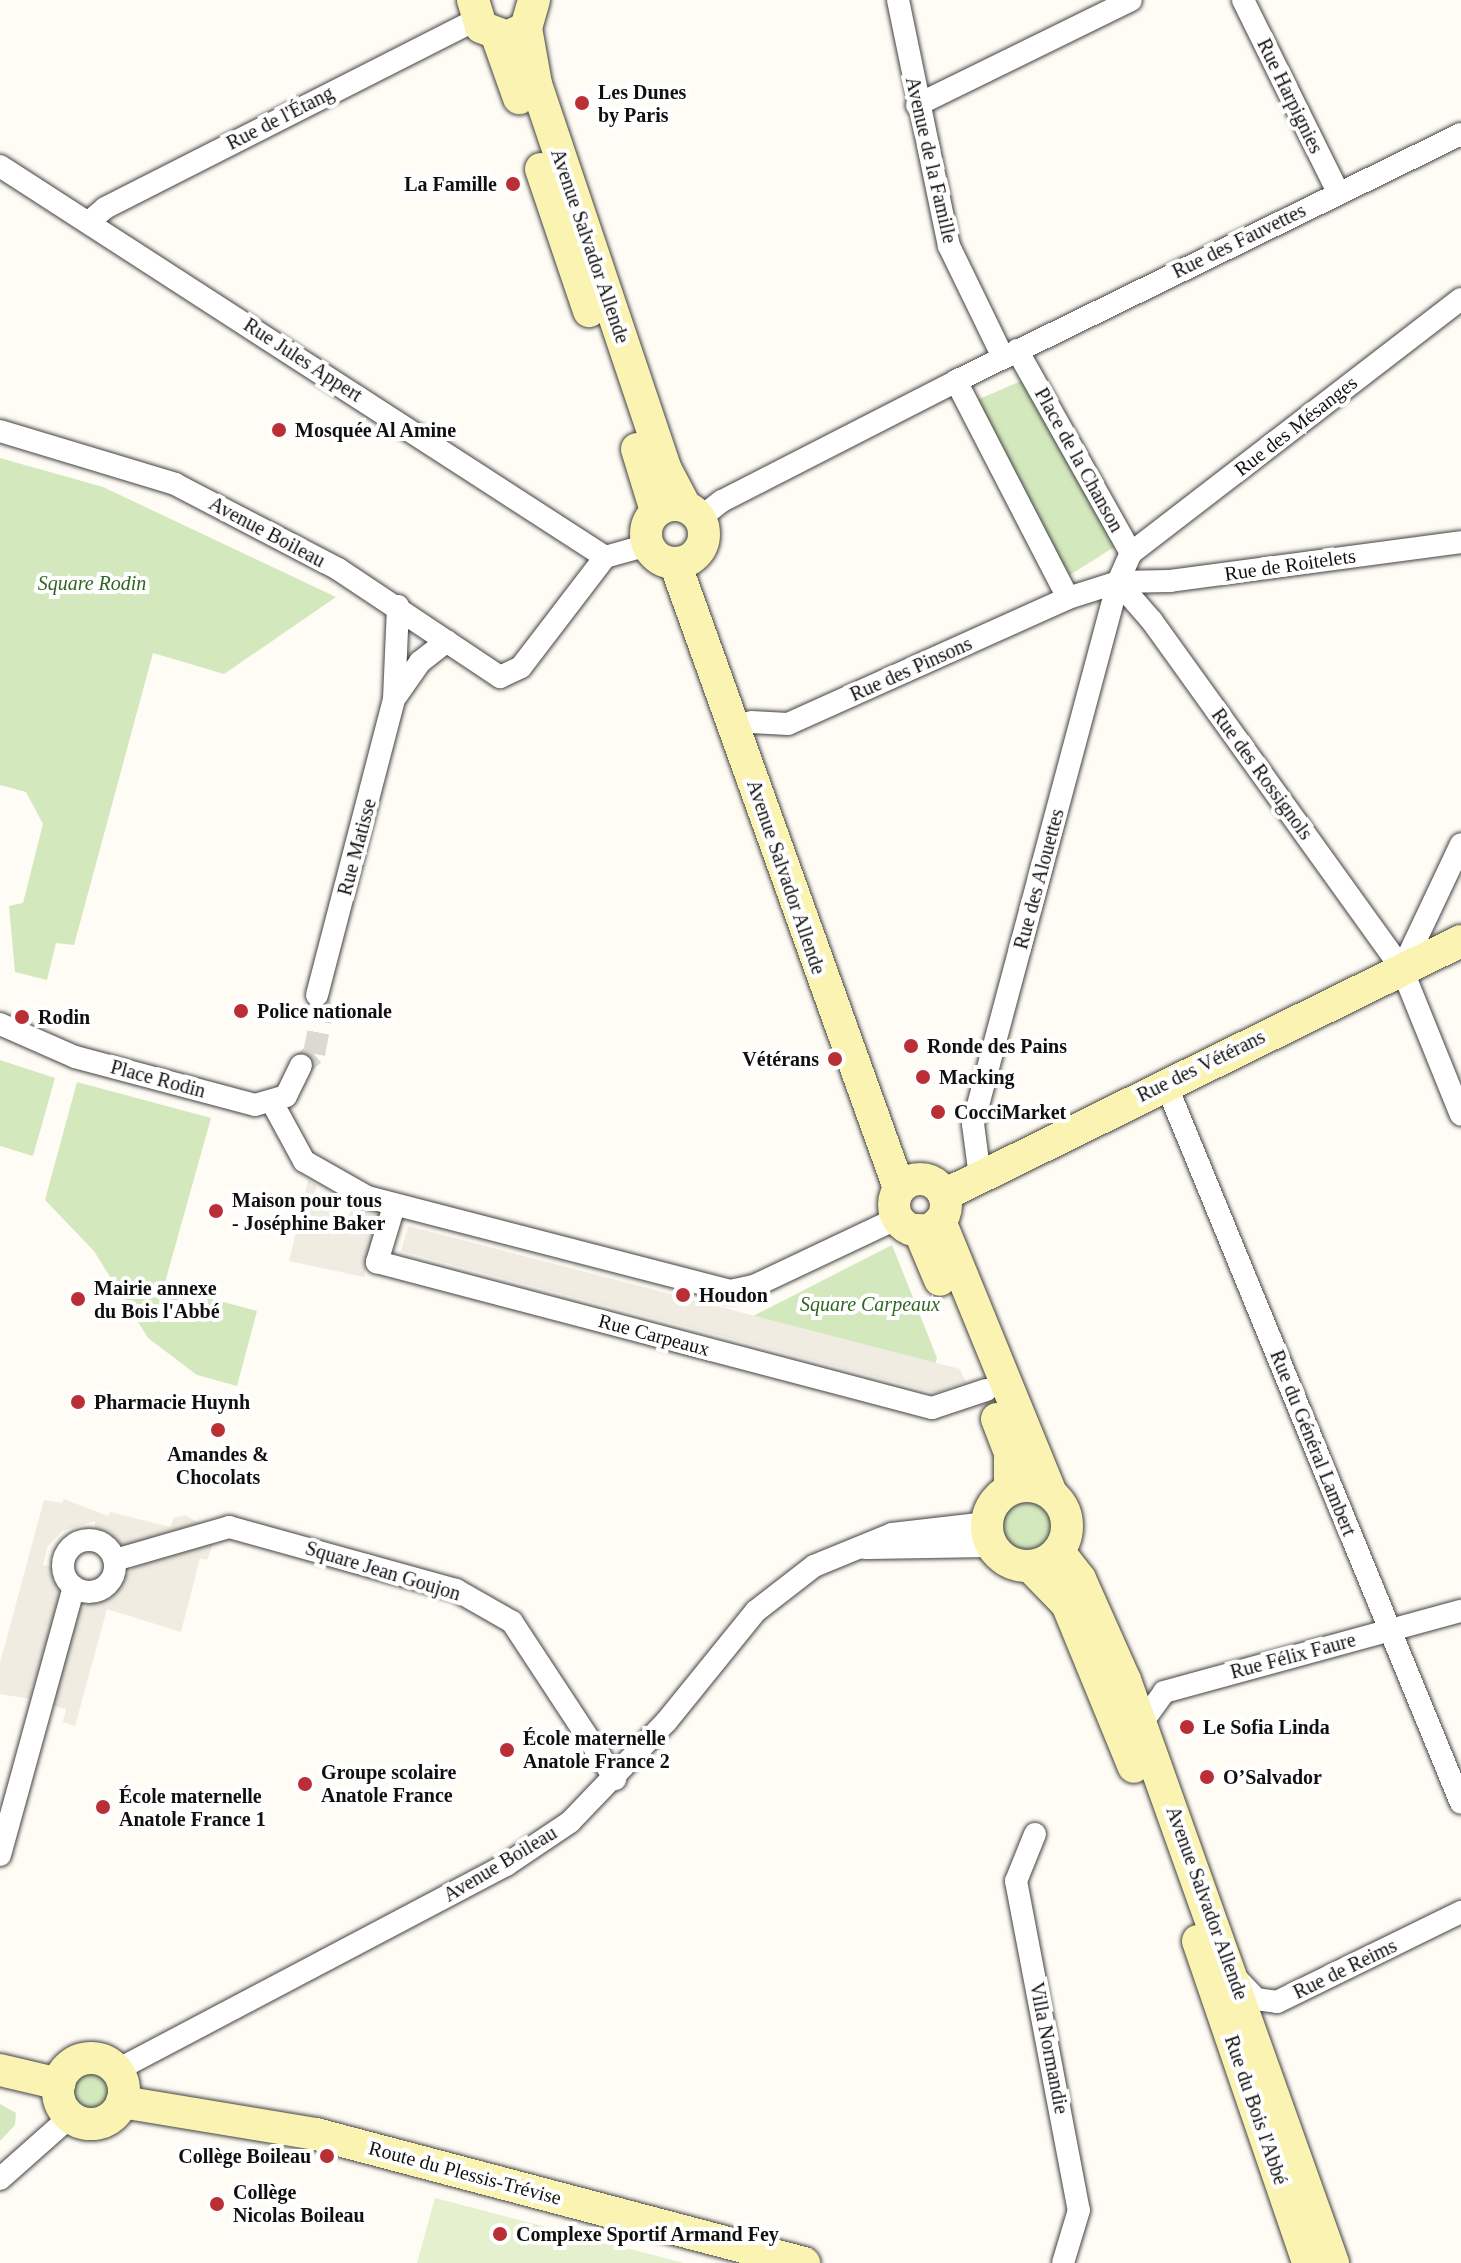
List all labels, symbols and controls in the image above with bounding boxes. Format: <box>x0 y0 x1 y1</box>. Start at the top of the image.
street label: Rue Harpignies <box>1252 35 1328 157</box>
street label: Avenue de la Famille <box>900 74 962 246</box>
place label: Les Dunes by Paris <box>598 80 686 127</box>
street label: Rue de l'Étang <box>222 81 338 155</box>
marker: Les Dunes by Paris <box>573 94 591 112</box>
street label: Avenue Salvador Allende <box>545 145 635 347</box>
place label: La Famille <box>404 172 497 196</box>
marker: La Famille <box>504 175 522 193</box>
street label: Rue des Fauvettes <box>1168 198 1310 284</box>
street label: Rue Jules Appert <box>239 312 367 408</box>
street label: Rue des Mésanges <box>1230 371 1362 481</box>
street label: Place de la Chanson <box>1029 384 1129 536</box>
place label: Mosquée Al Amine <box>295 418 458 442</box>
marker: Mosquée Al Amine <box>270 421 288 439</box>
street label: Avenue Boileau <box>205 491 329 573</box>
street label: Rue de Roitelets <box>1223 544 1357 586</box>
park label: Square Rodin <box>38 571 146 595</box>
street label: Rue des Pinsons <box>846 631 976 707</box>
street label: Rue des Rossignols <box>1206 704 1318 844</box>
street label: Avenue Salvador Allende <box>741 776 831 978</box>
street label: Rue Matisse <box>333 796 381 898</box>
street label: Rue des Alouettes <box>1009 806 1069 952</box>
place label: Police nationale <box>257 999 392 1023</box>
marker: Police nationale <box>232 1002 250 1020</box>
place label: Rodin <box>38 1005 90 1029</box>
marker: Rodin <box>13 1008 31 1026</box>
street label: Rue des Vétérans <box>1133 1025 1269 1107</box>
place label: Ronde des Pains <box>927 1034 1067 1058</box>
marker: Ronde des Pains <box>902 1037 920 1055</box>
place label: Vétérans <box>742 1047 819 1071</box>
marker: Vétérans <box>826 1050 844 1068</box>
street label: Place Rodin <box>108 1055 208 1103</box>
place label: Macking <box>939 1065 1015 1089</box>
marker: Macking <box>914 1068 932 1086</box>
place label: CocciMarket <box>954 1100 1066 1124</box>
marker: CocciMarket <box>929 1103 947 1121</box>
place label: Maison pour tous - Joséphine Baker <box>232 1188 385 1235</box>
marker: Maison pour tous - Joséphine Baker <box>207 1202 225 1220</box>
place label: Mairie annexe du Bois l'Abbé <box>94 1276 220 1323</box>
place label: Houdon <box>699 1283 768 1307</box>
marker: Houdon <box>674 1286 692 1304</box>
marker: Mairie annexe du Bois l'Abbé <box>69 1290 87 1308</box>
park label: Square Carpeaux <box>800 1292 940 1316</box>
street label: Rue Carpeaux <box>596 1309 712 1361</box>
street label: Rue du Général Lambert <box>1265 1347 1361 1539</box>
place label: Pharmacie Huynh <box>94 1390 250 1414</box>
marker: Pharmacie Huynh <box>69 1393 87 1411</box>
marker: Amandes & Chocolats <box>209 1421 227 1439</box>
place label: Amandes & Chocolats <box>167 1442 269 1489</box>
street label: Square Jean Goujon <box>302 1536 464 1606</box>
street label: Rue Félix Faure <box>1228 1628 1358 1684</box>
place label: Le Sofia Linda <box>1203 1715 1330 1739</box>
marker: Le Sofia Linda <box>1178 1718 1196 1736</box>
place label: École maternelle Anatole France 2 <box>523 1726 670 1773</box>
marker: École maternelle Anatole France 2 <box>498 1741 516 1759</box>
place label: Groupe scolaire Anatole France <box>321 1760 456 1807</box>
place label: O’Salvador <box>1223 1765 1322 1789</box>
marker: O’Salvador <box>1198 1768 1216 1786</box>
marker: Groupe scolaire Anatole France <box>296 1775 314 1793</box>
place label: École maternelle Anatole France 1 <box>119 1784 266 1831</box>
marker: École maternelle Anatole France 1 <box>94 1798 112 1816</box>
street label: Avenue Salvador Allende <box>1161 1803 1253 2003</box>
street label: Avenue Boileau <box>439 1821 561 1907</box>
street label: Rue de Reims <box>1289 1934 1401 2004</box>
street label: Villa Normandie <box>1024 1980 1074 2116</box>
street label: Rue du Bois l'Abbé <box>1219 2032 1293 2188</box>
street label: Route du Plessis-Trévise <box>366 2136 564 2210</box>
place label: Collège Boileau <box>178 2144 311 2168</box>
marker: Collège Boileau <box>318 2147 336 2165</box>
place label: Collège Nicolas Boileau <box>233 2180 365 2227</box>
marker: Collège Nicolas Boileau <box>208 2195 226 2213</box>
place label: Complexe Sportif Armand Fey <box>516 2222 780 2246</box>
marker: Complexe Sportif Armand Fey <box>491 2225 509 2243</box>

